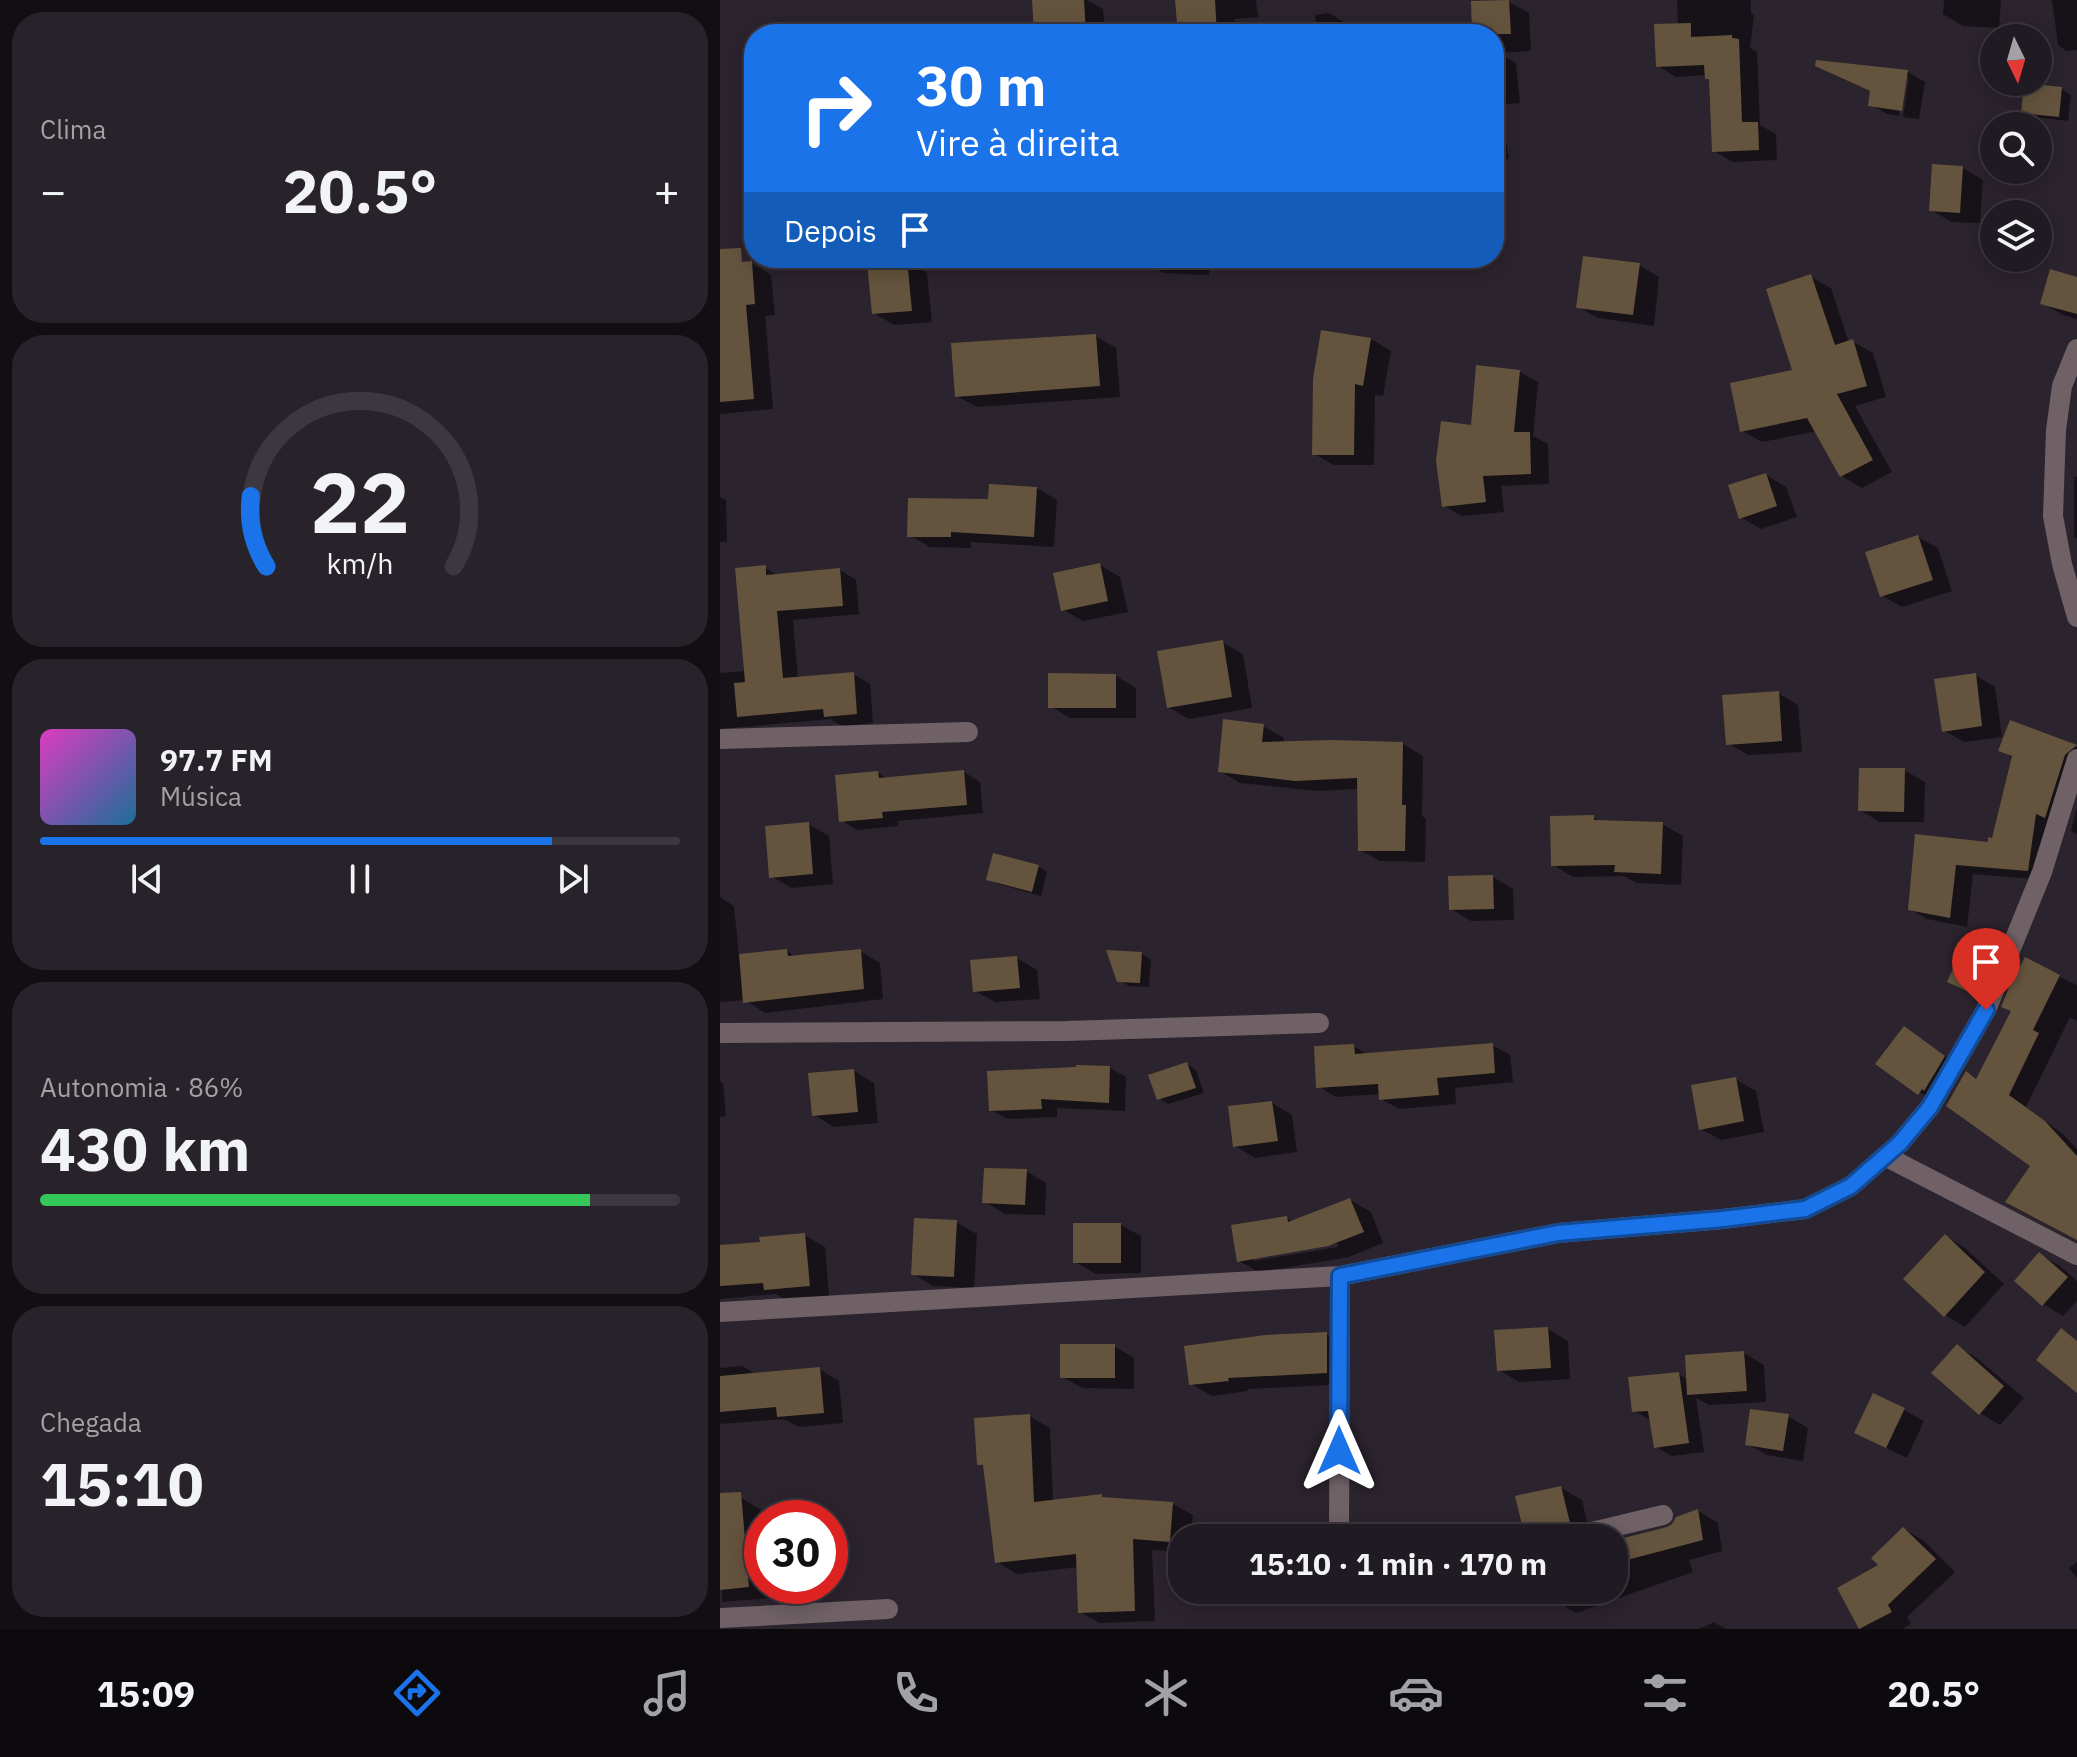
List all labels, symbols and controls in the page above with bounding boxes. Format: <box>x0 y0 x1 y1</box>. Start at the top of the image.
north arrow <box>1980 24 2052 96</box>
map controls <box>1980 24 2052 272</box>
text: 30 m <box>916 49 1046 121</box>
icon: right <box>784 56 888 160</box>
text: Clima <box>40 112 106 146</box>
button: search <box>1980 112 2052 184</box>
text: Vire à direita <box>916 119 1119 166</box>
text: 20.5° <box>283 151 437 230</box>
text: − <box>40 162 66 219</box>
text: + <box>654 162 680 219</box>
button: layers <box>1980 200 2052 272</box>
icon: arrive <box>893 208 937 252</box>
text: Depois <box>784 211 877 250</box>
text: 22 <box>310 448 410 556</box>
text: km/h <box>326 545 394 582</box>
text: 97.7 FM <box>160 740 273 779</box>
text: Música <box>160 779 242 813</box>
icon: previous <box>125 857 169 901</box>
icon: pause <box>338 857 382 901</box>
icon: next <box>551 857 595 901</box>
pin <box>1952 928 2020 1010</box>
icon: arrive <box>1964 940 2008 984</box>
text: Autonomia · 86% <box>40 1070 243 1104</box>
text: 430 km <box>40 1109 250 1188</box>
text: Chegada <box>40 1405 142 1439</box>
position arrow <box>1297 1409 1381 1493</box>
text: 15:10 <box>40 1444 204 1523</box>
speed limit sign: 30 <box>744 1500 848 1604</box>
text: 15:10 · 1 min · 170 m <box>1249 1544 1547 1583</box>
icon: directions <box>389 1665 445 1721</box>
icon: music <box>639 1665 695 1721</box>
icon: phone <box>888 1665 944 1721</box>
icon: climate <box>1138 1665 1194 1721</box>
icon: car <box>1388 1665 1444 1721</box>
icon: filters <box>1637 1665 1693 1721</box>
text: 15:09 <box>97 1670 195 1717</box>
text: 20.5° <box>1887 1670 1980 1717</box>

